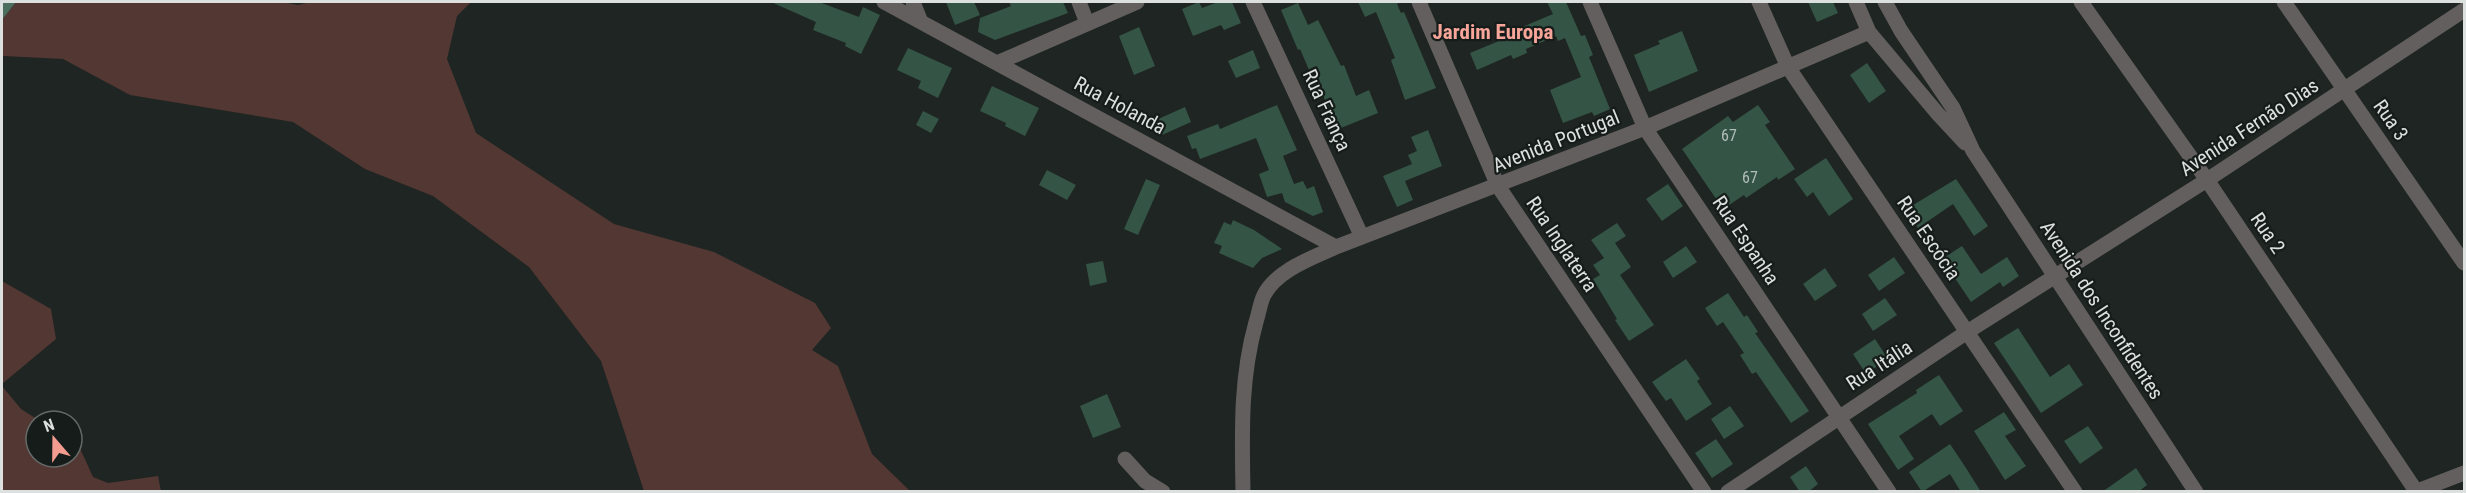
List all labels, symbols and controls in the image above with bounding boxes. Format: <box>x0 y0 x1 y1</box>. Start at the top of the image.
district label: Jardim Europa <box>1433 20 1554 44</box>
street label: Rua França <box>1298 65 1356 155</box>
street label: Rua Holanda <box>1070 71 1170 139</box>
street label: Avenida Fernão Dias <box>2175 73 2323 181</box>
street label: Rua 3 <box>2368 95 2414 145</box>
street label: Avenida Portugal <box>1489 105 1623 177</box>
house number: 67 <box>1721 126 1737 145</box>
house number: 67 <box>1742 168 1758 187</box>
street label: Rua Espanha <box>1708 191 1784 289</box>
street label: Rua Escócia <box>1892 191 1966 285</box>
street label: Rua Inglaterra <box>1521 192 1603 296</box>
street label: Rua 2 <box>2246 208 2290 258</box>
street label: Avenida dos Inconfidentes <box>2035 216 2169 404</box>
street label: Rua Itália <box>1842 335 1916 395</box>
north arrow <box>24 409 84 469</box>
text: N <box>41 415 57 436</box>

